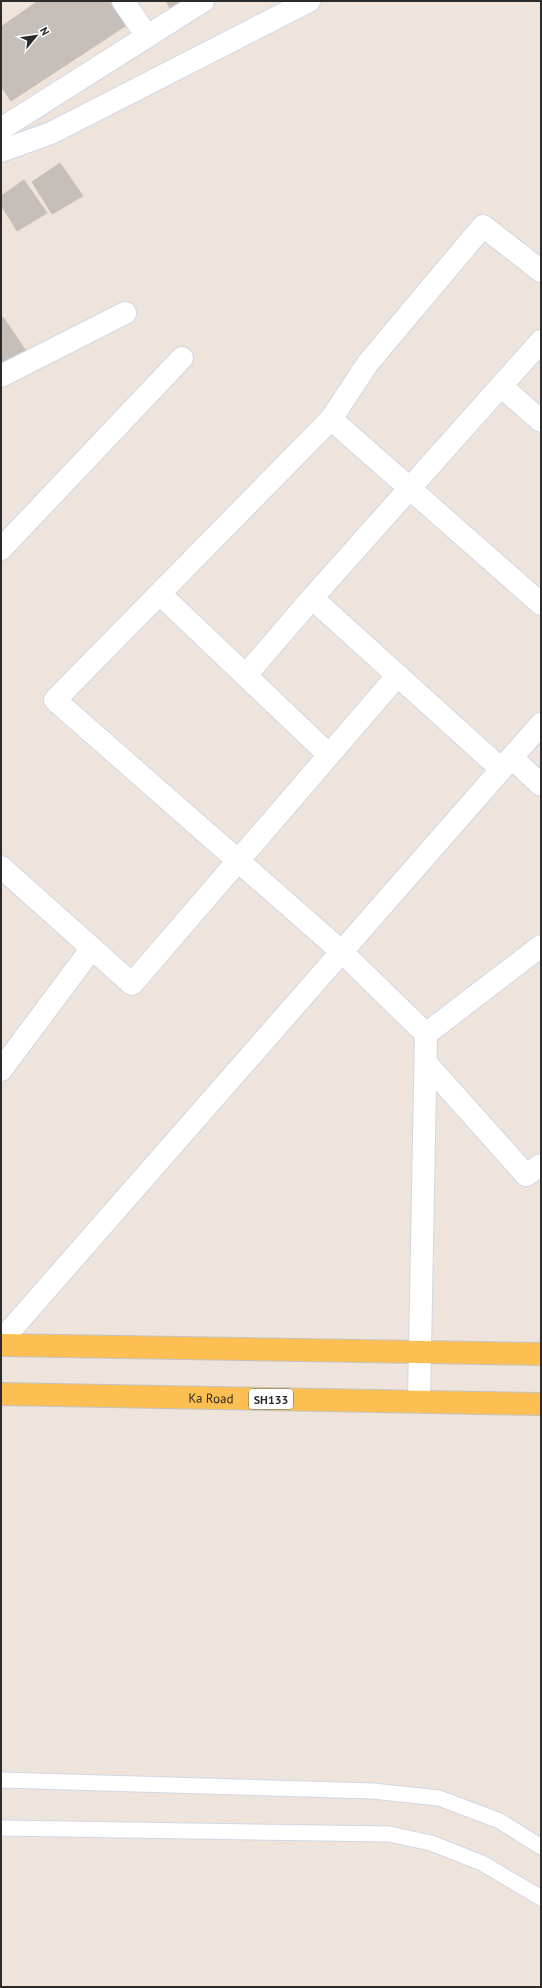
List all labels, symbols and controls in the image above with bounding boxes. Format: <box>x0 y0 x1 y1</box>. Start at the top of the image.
north arrow <box>16 16 56 56</box>
text: N <box>37 25 53 38</box>
street label: Ka Road <box>188 1389 234 1407</box>
road number: SH133 <box>249 1389 293 1409</box>

